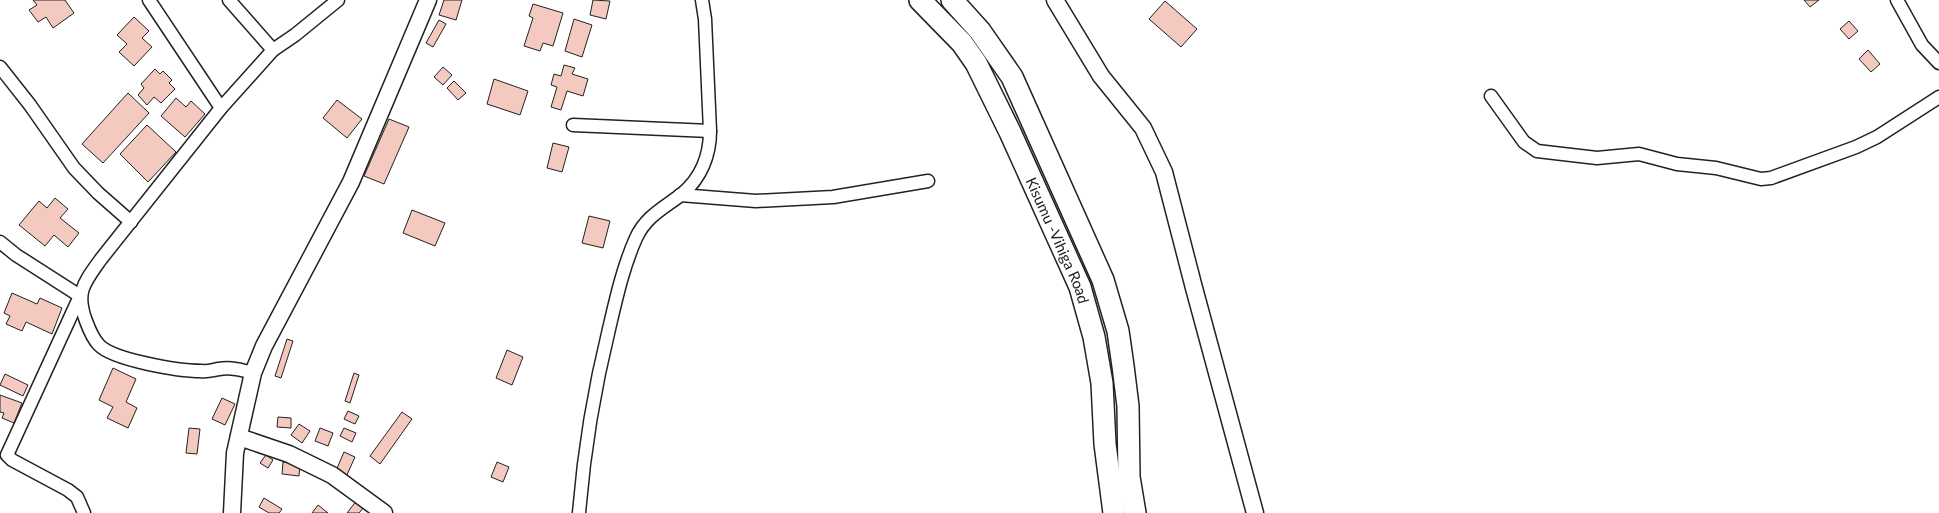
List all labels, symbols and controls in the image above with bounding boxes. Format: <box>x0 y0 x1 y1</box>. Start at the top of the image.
street label: Kisumu -Vihiga Road <box>1023 174 1093 305</box>

